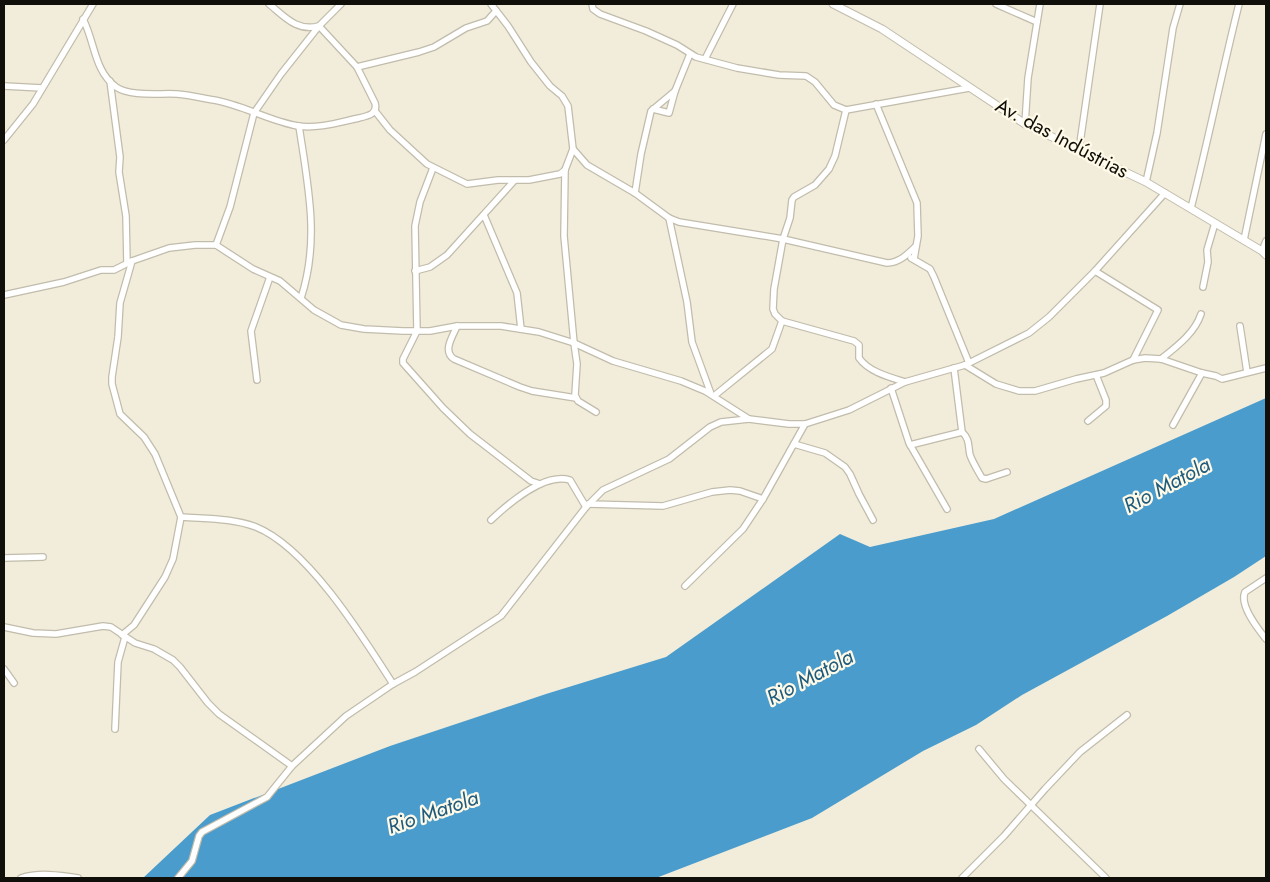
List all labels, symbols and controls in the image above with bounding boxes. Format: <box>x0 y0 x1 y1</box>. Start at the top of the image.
street label: Av. das Indústrias <box>990 91 1133 186</box>
water label: Rio Matola <box>1118 449 1216 520</box>
water label: Rio Matola <box>761 641 859 712</box>
water label: Rio Matola <box>383 782 483 842</box>

